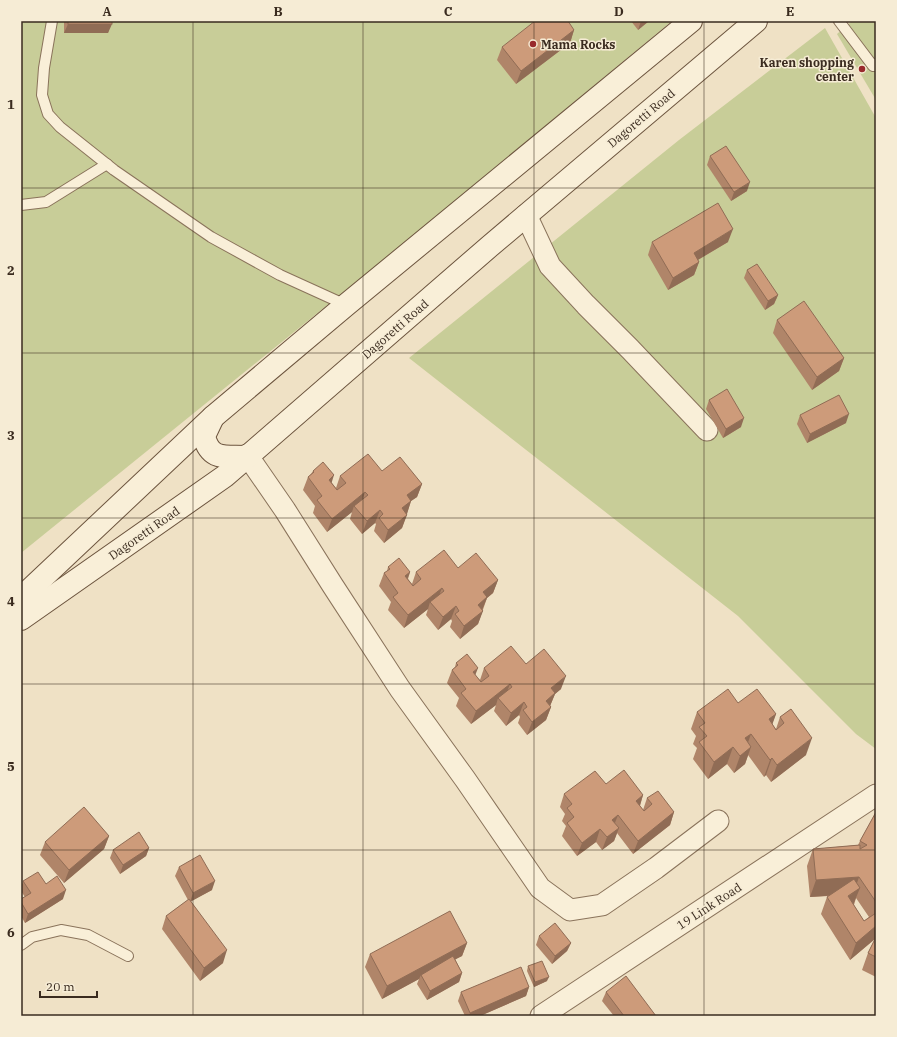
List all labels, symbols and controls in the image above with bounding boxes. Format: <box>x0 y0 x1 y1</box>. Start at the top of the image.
text: A <box>102 3 112 20</box>
text: B <box>273 3 283 20</box>
text: C <box>444 3 453 20</box>
text: D <box>614 3 624 20</box>
text: E <box>786 3 794 20</box>
place label: Mama Rocks <box>541 37 615 52</box>
marker: Mama Rocks <box>528 39 538 49</box>
place label: Karen shopping center <box>760 55 854 84</box>
marker: Karen shopping center <box>857 64 867 74</box>
street label: Dagoretti Road <box>604 85 678 151</box>
text: 1 <box>7 96 15 113</box>
text: 2 <box>7 262 15 279</box>
street label: Dagoretti Road <box>359 296 431 362</box>
text: 3 <box>7 427 15 444</box>
street label: Dagoretti Road <box>106 503 182 563</box>
text: 4 <box>7 593 15 610</box>
text: 5 <box>7 758 15 775</box>
street label: 19 Link Road <box>674 880 744 932</box>
text: 6 <box>7 924 15 941</box>
scale bar <box>40 973 97 999</box>
text: 20 m <box>46 979 75 994</box>

